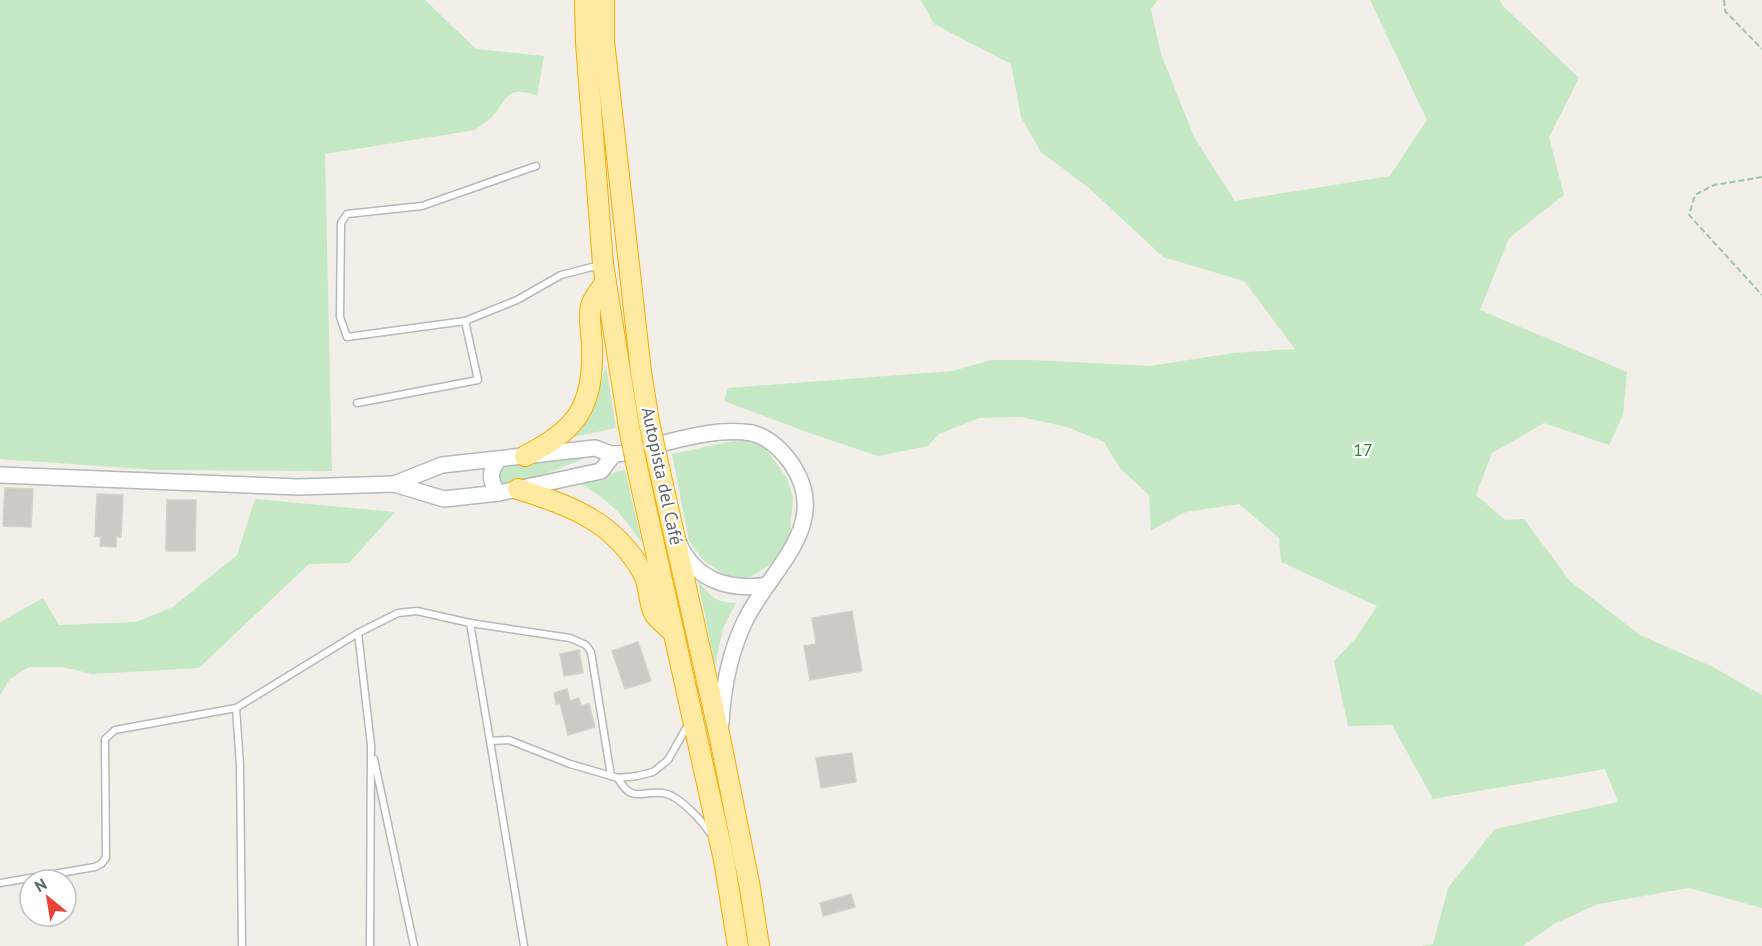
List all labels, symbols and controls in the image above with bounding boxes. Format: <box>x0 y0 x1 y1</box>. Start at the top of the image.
street label: Autopista del Café <box>637 405 688 547</box>
park label: 17 <box>1353 438 1373 461</box>
north arrow <box>18 868 78 928</box>
text: N <box>31 874 50 896</box>

